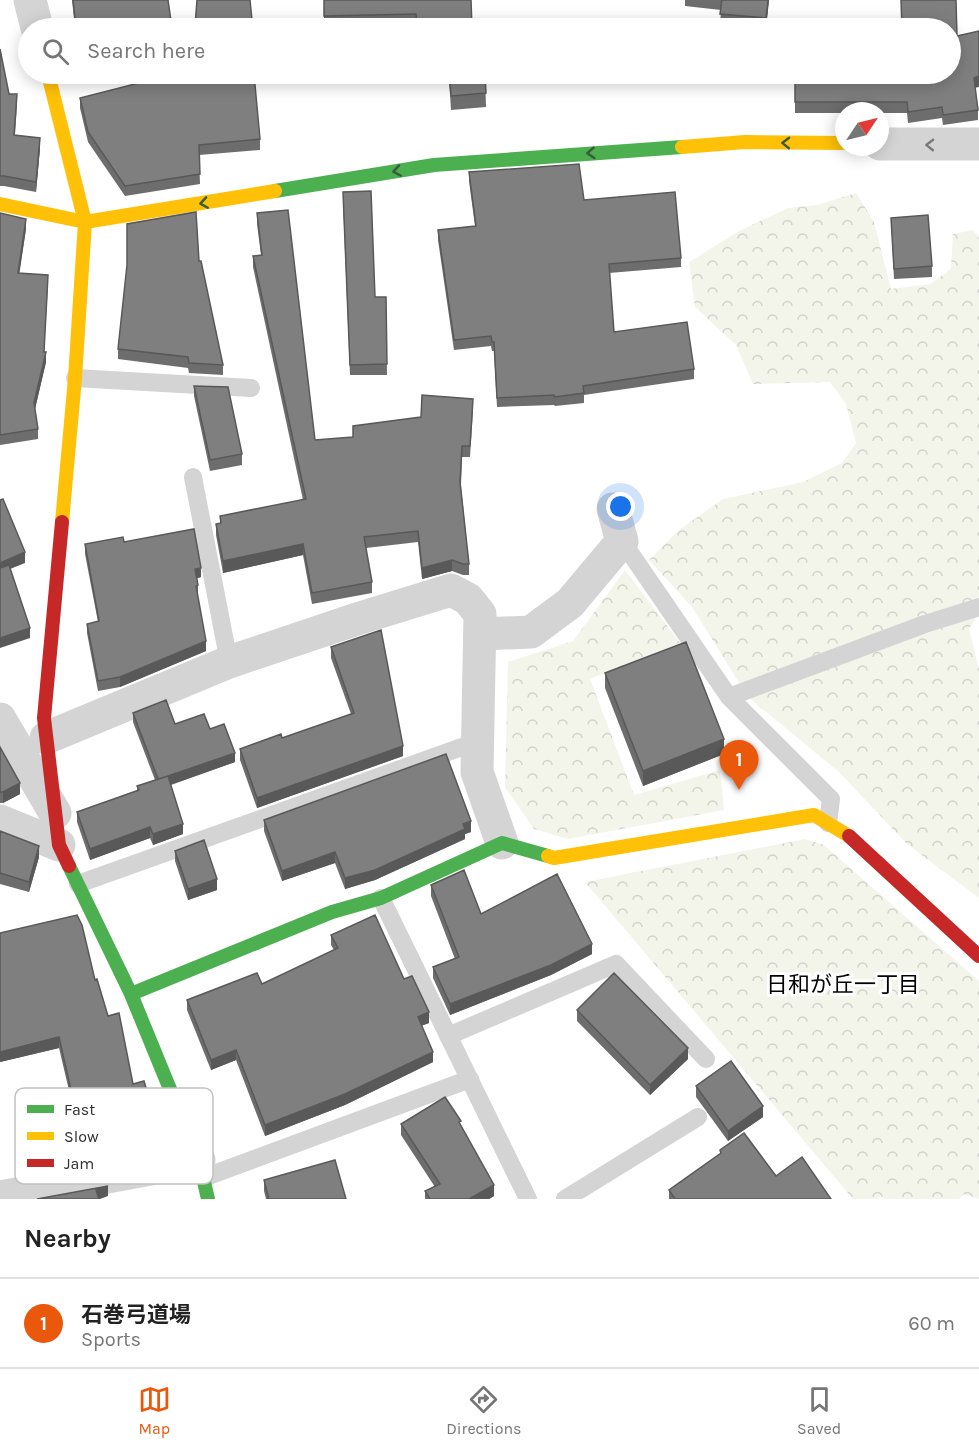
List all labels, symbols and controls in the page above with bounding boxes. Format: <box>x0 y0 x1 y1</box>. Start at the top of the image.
search box <box>18 18 961 84</box>
icon: search <box>39 35 72 68</box>
text: Search here <box>87 38 205 64</box>
north arrow <box>835 102 889 156</box>
one-way arrow <box>781 137 790 149</box>
one-way arrow <box>925 138 934 151</box>
one-way arrow <box>586 147 595 160</box>
one-way arrow <box>392 165 401 177</box>
one-way arrow <box>200 196 209 208</box>
your location <box>606 492 635 521</box>
pin: 1 <box>720 740 758 790</box>
district label: 日和が丘一丁目 <box>766 972 920 998</box>
legend <box>15 1088 213 1184</box>
text: Fast <box>64 1100 95 1119</box>
text: Slow <box>64 1127 99 1146</box>
text: Jam <box>64 1154 94 1173</box>
text: Nearby <box>24 1223 111 1254</box>
text: 石巻弓道場 <box>81 1302 191 1328</box>
text: 1 <box>40 1312 47 1335</box>
text: 60 m <box>908 1312 955 1335</box>
text: Sports <box>81 1328 141 1351</box>
tab: Map <box>138 1383 171 1438</box>
tab: Directions <box>446 1383 521 1438</box>
tab: Saved <box>797 1383 841 1438</box>

